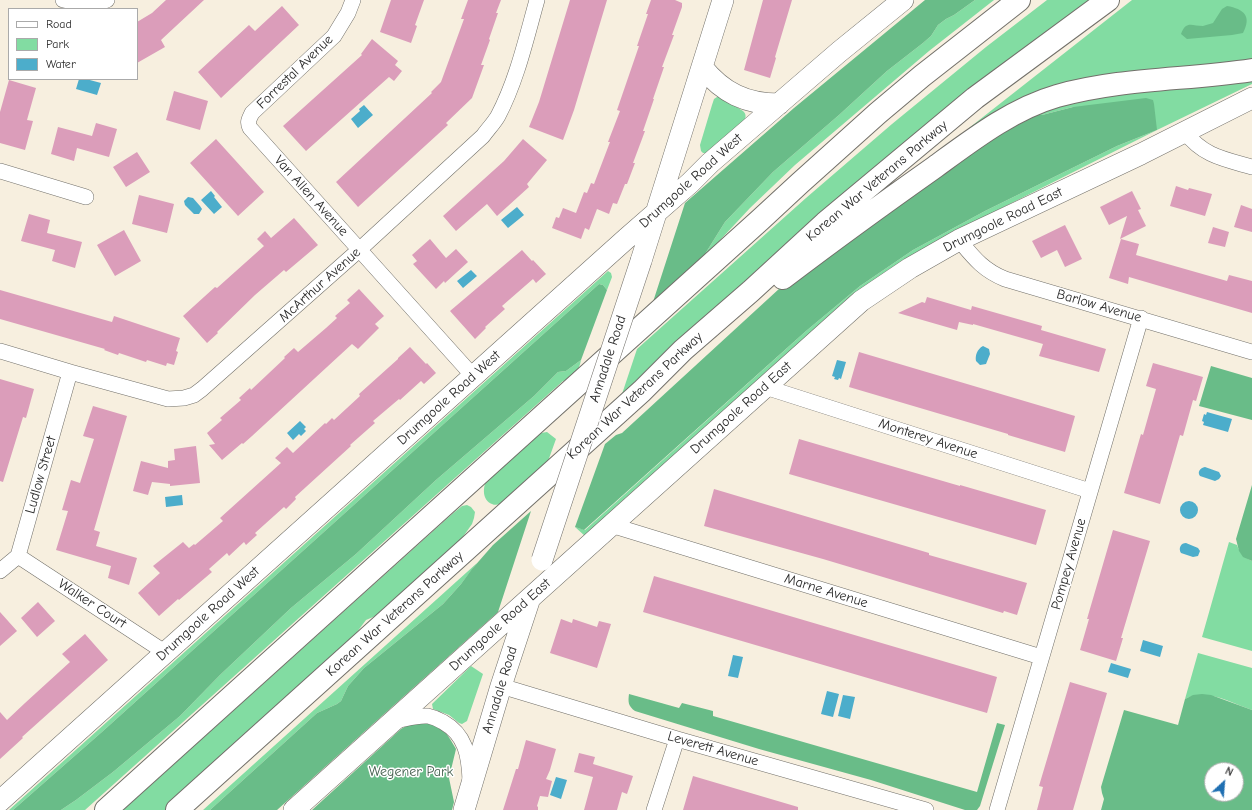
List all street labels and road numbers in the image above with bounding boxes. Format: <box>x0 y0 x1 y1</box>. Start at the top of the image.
street label: Forrestal Avenue <box>253 31 337 113</box>
street label: Korean War Veterans Parkway <box>803 117 951 245</box>
street label: Drumgoole Road West <box>636 130 746 232</box>
street label: Van Allen Avenue <box>270 152 352 240</box>
street label: Drumgoole Road East <box>941 184 1065 256</box>
street label: McArthur Avenue <box>276 244 364 326</box>
street label: Barlow Avenue <box>1055 286 1143 326</box>
street label: Annadale Road <box>586 313 630 405</box>
street label: Korean War Veterans Parkway <box>564 329 706 463</box>
street label: Drumgoole Road West <box>394 347 504 449</box>
street label: Drumgoole Road East <box>687 358 795 458</box>
street label: Monterey Avenue <box>876 415 980 463</box>
street label: Ludlow Street <box>22 434 60 516</box>
street label: Pompey Avenue <box>1048 516 1090 612</box>
street label: Korean War Veterans Parkway <box>323 548 467 680</box>
street label: Drumgoole Road West <box>153 563 263 665</box>
street label: Marne Avenue <box>782 570 870 612</box>
street label: Drumgoole Road East <box>446 575 554 675</box>
street label: Walker Court <box>55 576 129 632</box>
street label: Annadale Road <box>479 644 521 736</box>
street label: Leverett Avenue <box>666 728 760 770</box>

